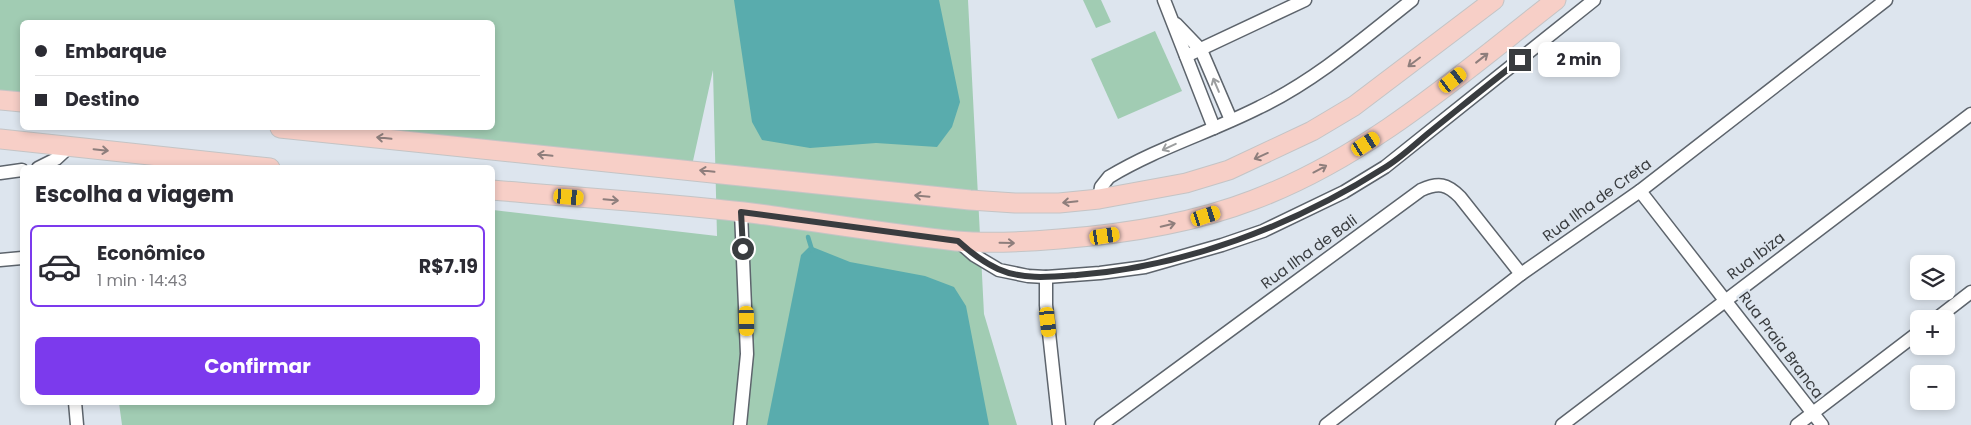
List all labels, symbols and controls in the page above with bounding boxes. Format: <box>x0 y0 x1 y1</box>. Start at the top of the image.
text: Embarque <box>65 38 167 65</box>
callout: 2 min <box>1538 42 1620 78</box>
text: 2 min <box>1557 48 1601 71</box>
route end <box>1509 49 1531 71</box>
one-way arrow <box>1475 52 1488 63</box>
one-way arrow <box>1408 56 1421 67</box>
car <box>1436 65 1469 95</box>
one-way arrow <box>1210 78 1220 93</box>
text: Destino <box>65 86 139 113</box>
car <box>1349 130 1382 158</box>
one-way arrow <box>376 133 392 143</box>
one-way arrow <box>1162 143 1177 152</box>
one-way arrow <box>92 145 108 155</box>
one-way arrow <box>538 150 554 160</box>
one-way arrow <box>1254 151 1269 161</box>
street label: Rua Ilha de Creta <box>1538 153 1655 246</box>
one-way arrow <box>1312 164 1327 173</box>
one-way arrow <box>699 166 715 176</box>
text: Escolha a viagem <box>35 179 234 210</box>
car <box>553 188 584 206</box>
one-way arrow <box>914 191 930 201</box>
one-way arrow <box>602 196 618 205</box>
one-way arrow <box>1063 197 1079 207</box>
car <box>1189 204 1222 228</box>
street label: Rua Ilha de Bali <box>1256 210 1361 294</box>
one-way arrow <box>1159 220 1175 229</box>
car <box>1089 226 1120 246</box>
street label: Rua Ibiza <box>1722 227 1789 284</box>
route start <box>732 238 754 260</box>
one-way arrow <box>998 238 1014 248</box>
text: Econômico <box>97 240 205 267</box>
icon: car <box>37 244 82 289</box>
text: R$7.19 <box>419 253 478 280</box>
map controls <box>1910 255 1955 410</box>
button: layers <box>1910 255 1955 300</box>
text: 1 min · 14:43 <box>97 269 187 292</box>
street label: Rua Praia Branca <box>1734 287 1829 402</box>
car <box>739 306 754 336</box>
car <box>1038 306 1057 338</box>
button: + <box>1910 310 1955 355</box>
button: Confirmar <box>35 337 480 395</box>
button: − <box>1910 365 1955 410</box>

